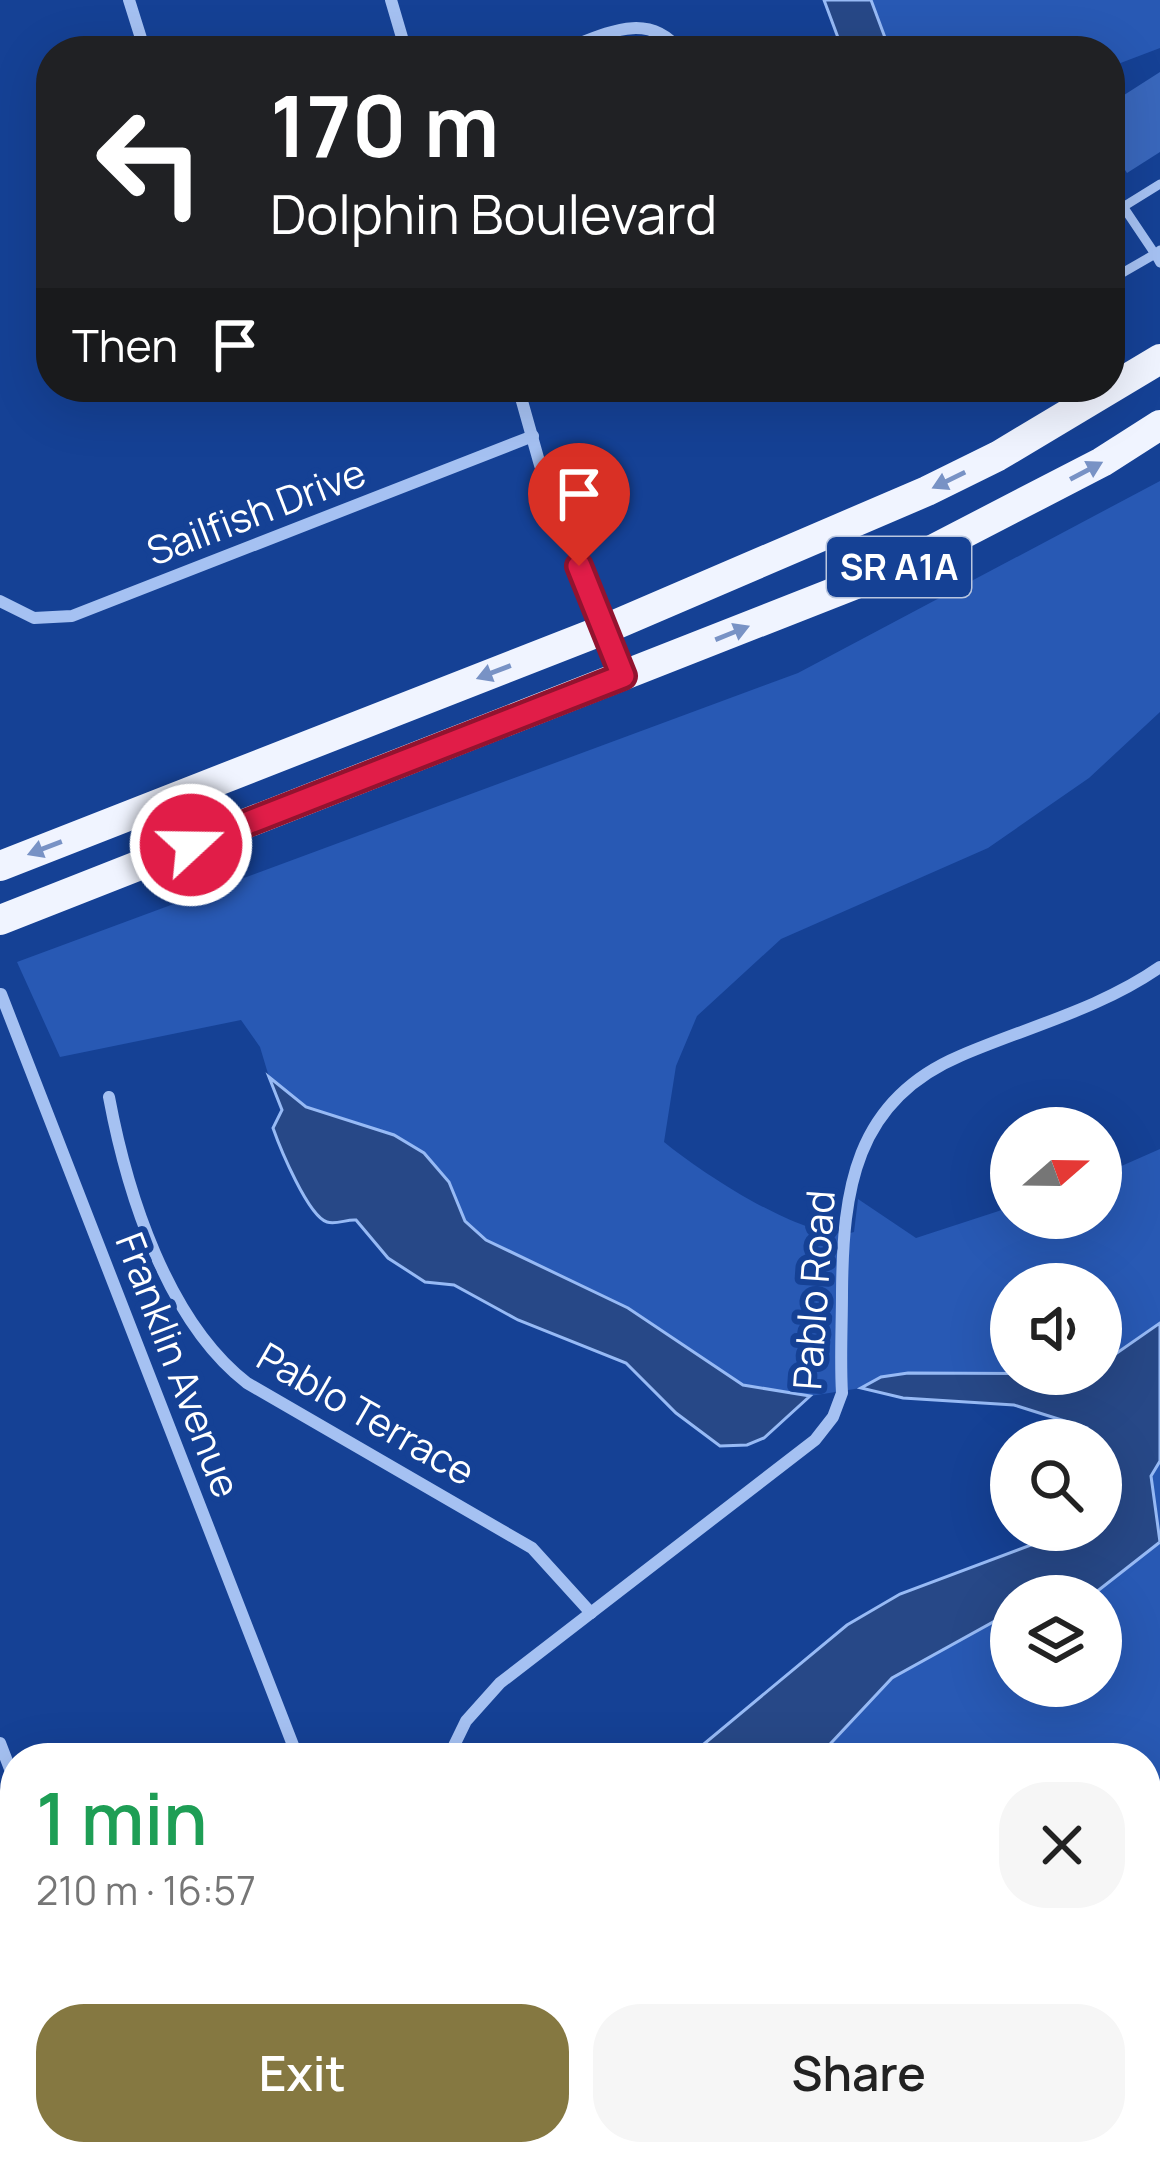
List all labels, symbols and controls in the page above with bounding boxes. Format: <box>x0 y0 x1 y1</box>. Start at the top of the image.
text: 170 m <box>270 67 499 182</box>
icon: left <box>72 84 228 240</box>
text: Dolphin Boulevard <box>270 176 717 250</box>
icon: arrive <box>202 312 268 378</box>
text: Then <box>72 314 178 376</box>
pin <box>528 443 630 566</box>
street label: Sailfish Drive <box>139 445 373 577</box>
icon: arrive <box>546 461 612 527</box>
one-way arrow <box>1068 461 1103 482</box>
one-way arrow <box>932 469 966 489</box>
road number: SR A1A <box>827 537 971 597</box>
one-way arrow <box>714 622 750 641</box>
one-way arrow <box>476 663 512 682</box>
position arrow <box>128 782 254 908</box>
one-way arrow <box>26 840 62 859</box>
north arrow <box>990 1107 1122 1239</box>
map controls <box>990 1107 1122 1707</box>
street label: Pablo Road <box>779 1188 847 1391</box>
street label: Franklin Avenue <box>104 1224 254 1505</box>
button: sound <box>990 1263 1122 1395</box>
street label: Pablo Terrace <box>248 1329 485 1497</box>
button: search <box>990 1419 1122 1551</box>
button: layers <box>990 1575 1122 1707</box>
text: 1 min <box>36 1768 208 1867</box>
button: close <box>999 1782 1125 1908</box>
text: 210 m · 16:57 <box>36 1863 256 1917</box>
button: Exit <box>36 2004 569 2142</box>
button: Share <box>593 2004 1125 2142</box>

